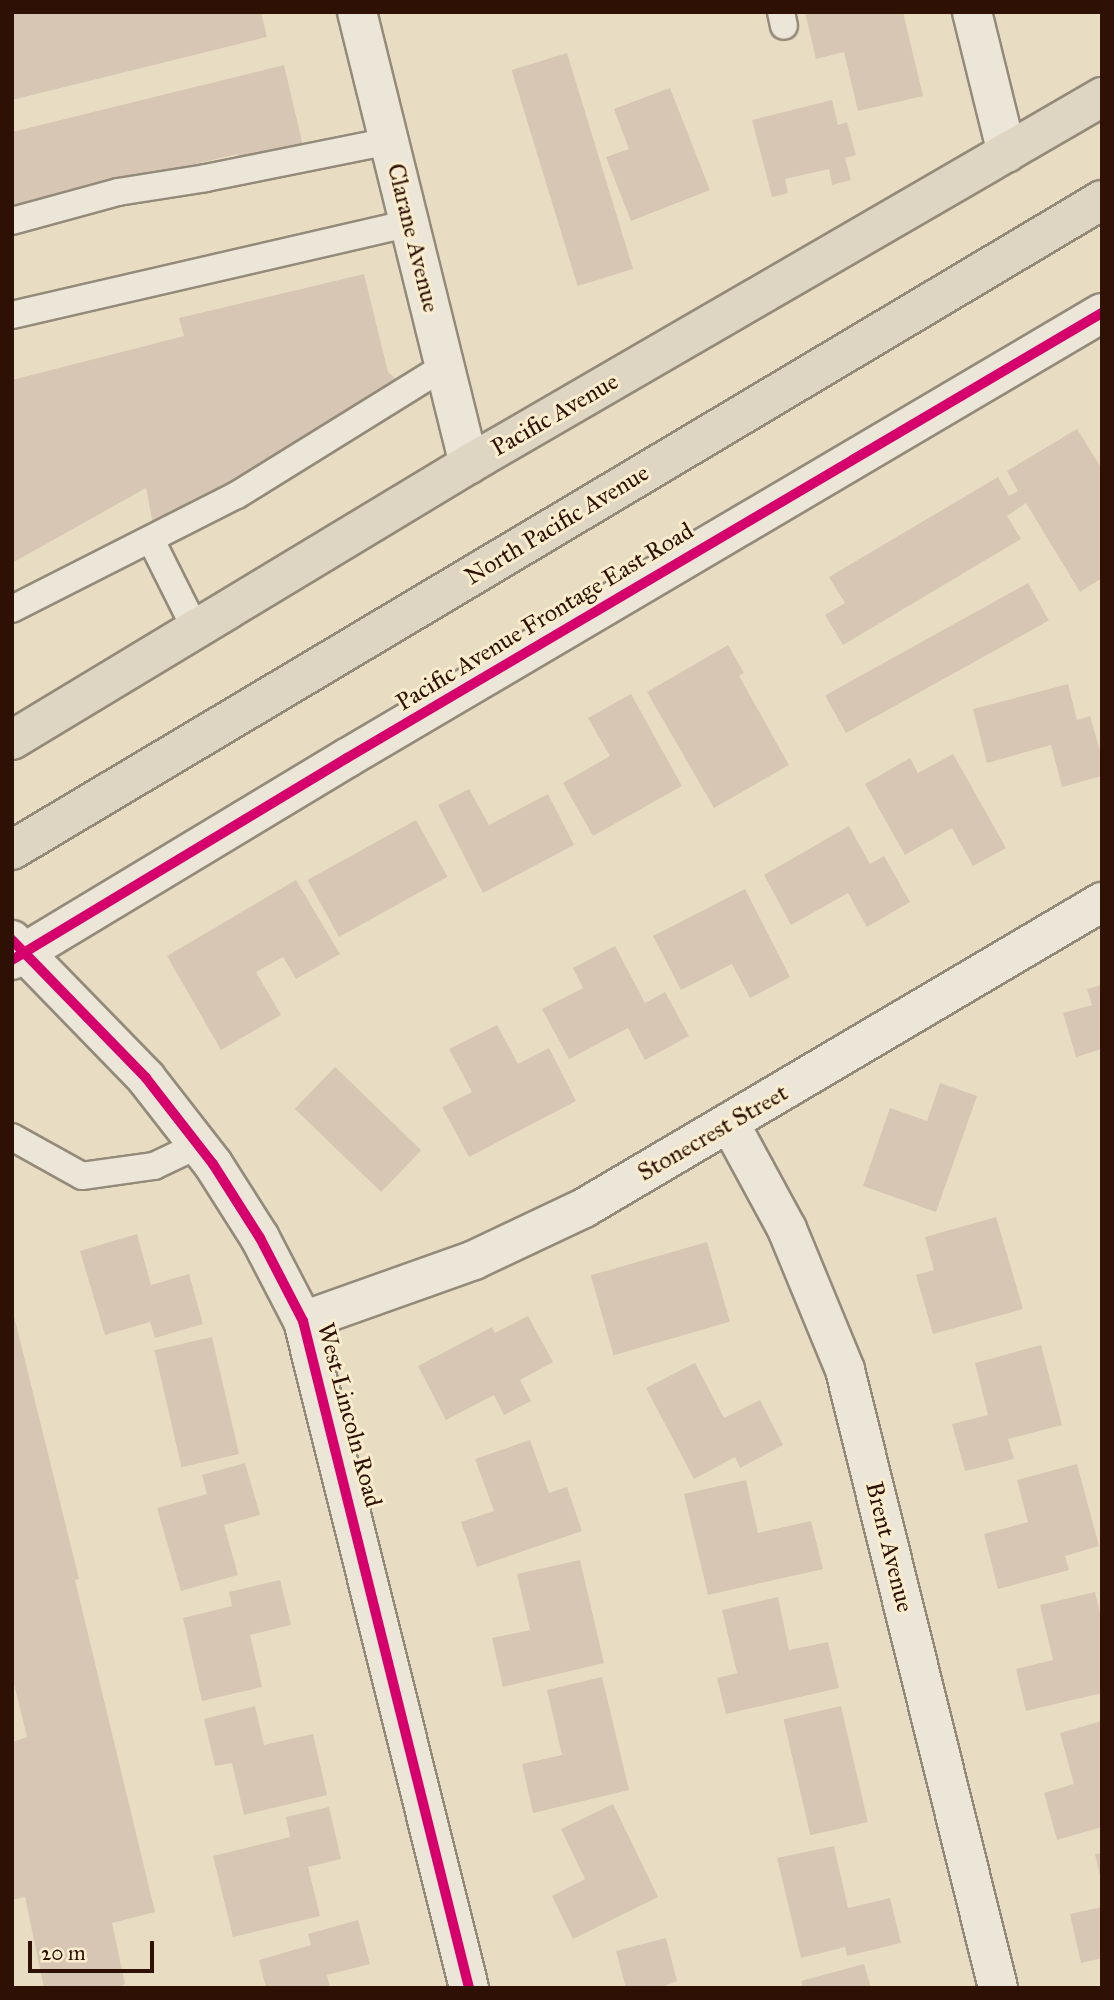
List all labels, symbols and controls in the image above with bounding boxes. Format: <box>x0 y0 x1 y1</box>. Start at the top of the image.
street label: Clarane Avenue <box>381 161 445 315</box>
street label: Pacific Avenue <box>487 367 623 463</box>
street label: North Pacific Avenue <box>460 459 654 591</box>
street label: Pacific Avenue Frontage East Road <box>391 517 699 717</box>
street label: Stonecrest Street <box>633 1078 793 1188</box>
street label: West Lincoln Road <box>311 1320 387 1510</box>
street label: Brent Avenue <box>859 1479 919 1615</box>
scale bar <box>32 1926 158 1970</box>
text: 20 m <box>41 1940 86 1966</box>

